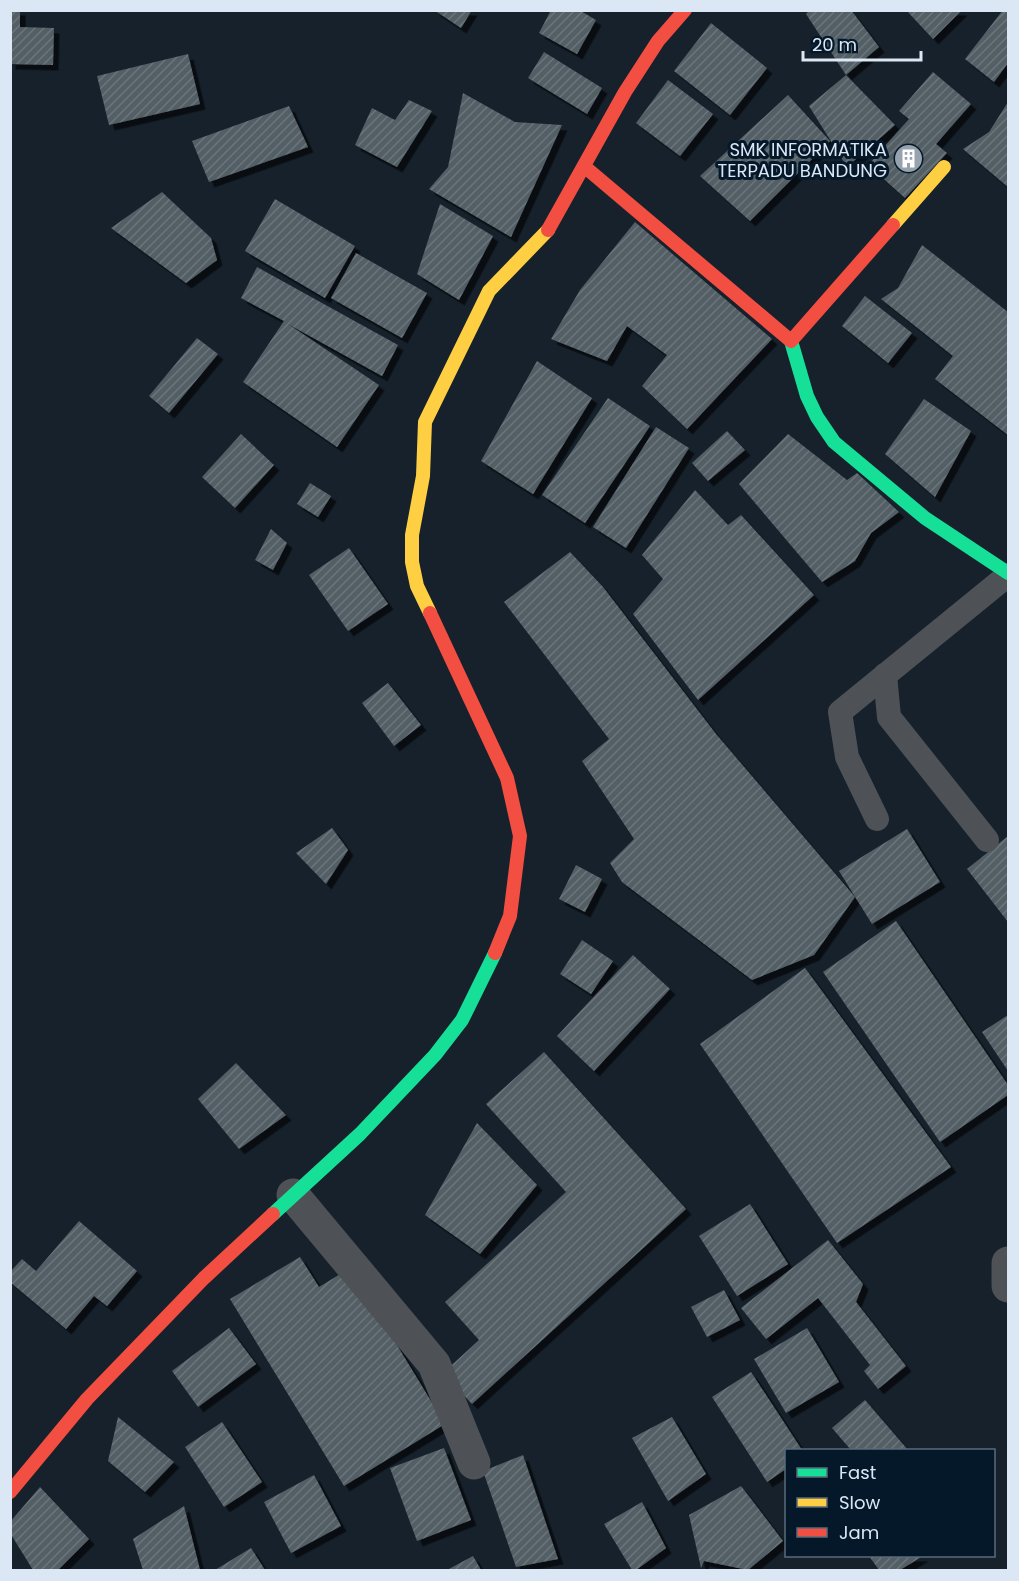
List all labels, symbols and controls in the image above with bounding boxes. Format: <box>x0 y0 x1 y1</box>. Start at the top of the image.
scale bar <box>803 24 922 62</box>
text: 20 m <box>812 32 857 57</box>
place label: SMK INFORMATIKA TERPADU BANDUNG <box>717 137 887 183</box>
building icon: SMK INFORMATIKA TERPADU BANDUNG <box>892 143 924 175</box>
legend <box>785 1449 995 1557</box>
text: Fast <box>839 1460 876 1485</box>
text: Slow <box>839 1490 881 1515</box>
text: Jam <box>839 1520 879 1545</box>

